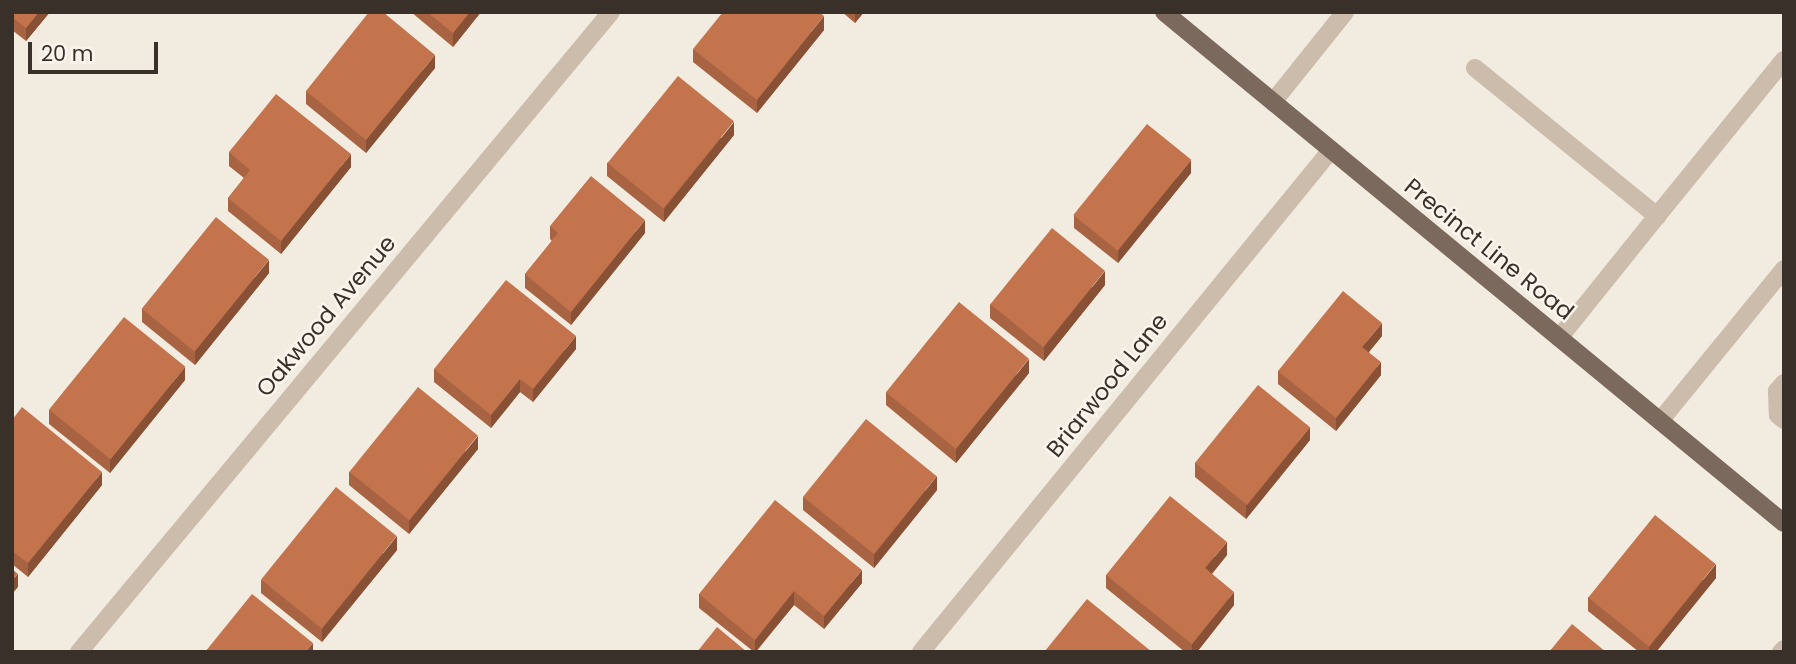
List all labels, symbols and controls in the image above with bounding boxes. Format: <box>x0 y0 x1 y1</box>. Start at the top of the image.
scale bar <box>32 28 161 72</box>
text: 20 m <box>41 39 94 68</box>
street label: Precinct Line Road <box>1399 172 1579 326</box>
street label: Oakwood Avenue <box>251 230 401 402</box>
street label: Briarwood Lane <box>1041 308 1173 462</box>

